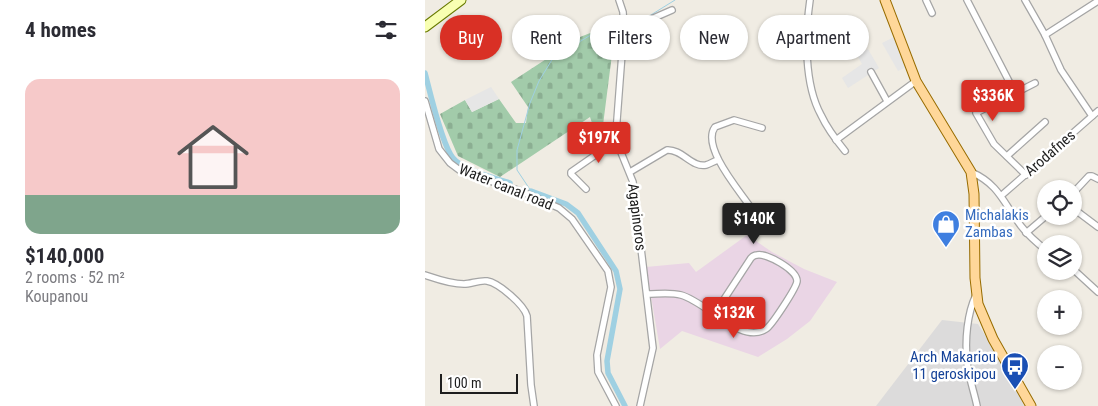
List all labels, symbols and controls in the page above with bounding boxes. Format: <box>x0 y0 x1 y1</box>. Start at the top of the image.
chip: Buy <box>440 15 502 60</box>
chip: Rent <box>512 15 580 60</box>
chip: Filters <box>590 15 670 60</box>
chip: New <box>680 15 748 60</box>
chip: Apartment <box>758 15 869 60</box>
icon: filters <box>372 16 400 44</box>
text: 4 homes <box>25 18 96 42</box>
pin: $336K <box>958 80 1028 122</box>
text: $336K <box>972 86 1014 105</box>
icon: home <box>168 112 258 202</box>
pin: $197K <box>564 121 634 164</box>
street label: Arodafnes <box>1021 126 1079 180</box>
text: $197K <box>578 128 620 147</box>
street label: Water canal road <box>456 160 556 214</box>
map controls <box>1037 180 1082 390</box>
button: locate <box>1037 180 1082 225</box>
street label: Agapinoros <box>624 182 650 252</box>
pin: $140K <box>719 202 789 245</box>
place label: Michalakis Zambas <box>965 206 1029 241</box>
text: $140K <box>733 209 775 228</box>
shop icon: Michalakis Zambas <box>931 209 961 248</box>
button: layers <box>1037 235 1082 280</box>
text: $140,000 <box>25 244 104 268</box>
text: 2 rooms · 52 m² <box>25 268 125 287</box>
text: Koupanou <box>25 287 88 306</box>
button: + <box>1037 290 1082 335</box>
pin: $132K <box>699 296 769 339</box>
text: $132K <box>713 303 755 322</box>
button: − <box>1037 345 1082 390</box>
place label: Arch Makariou 11 geroskipou <box>910 348 996 383</box>
bus stop icon: Arch Makariou 11 geroskipou <box>1000 351 1030 390</box>
scale bar <box>440 371 517 394</box>
text: 100 m <box>447 375 482 391</box>

